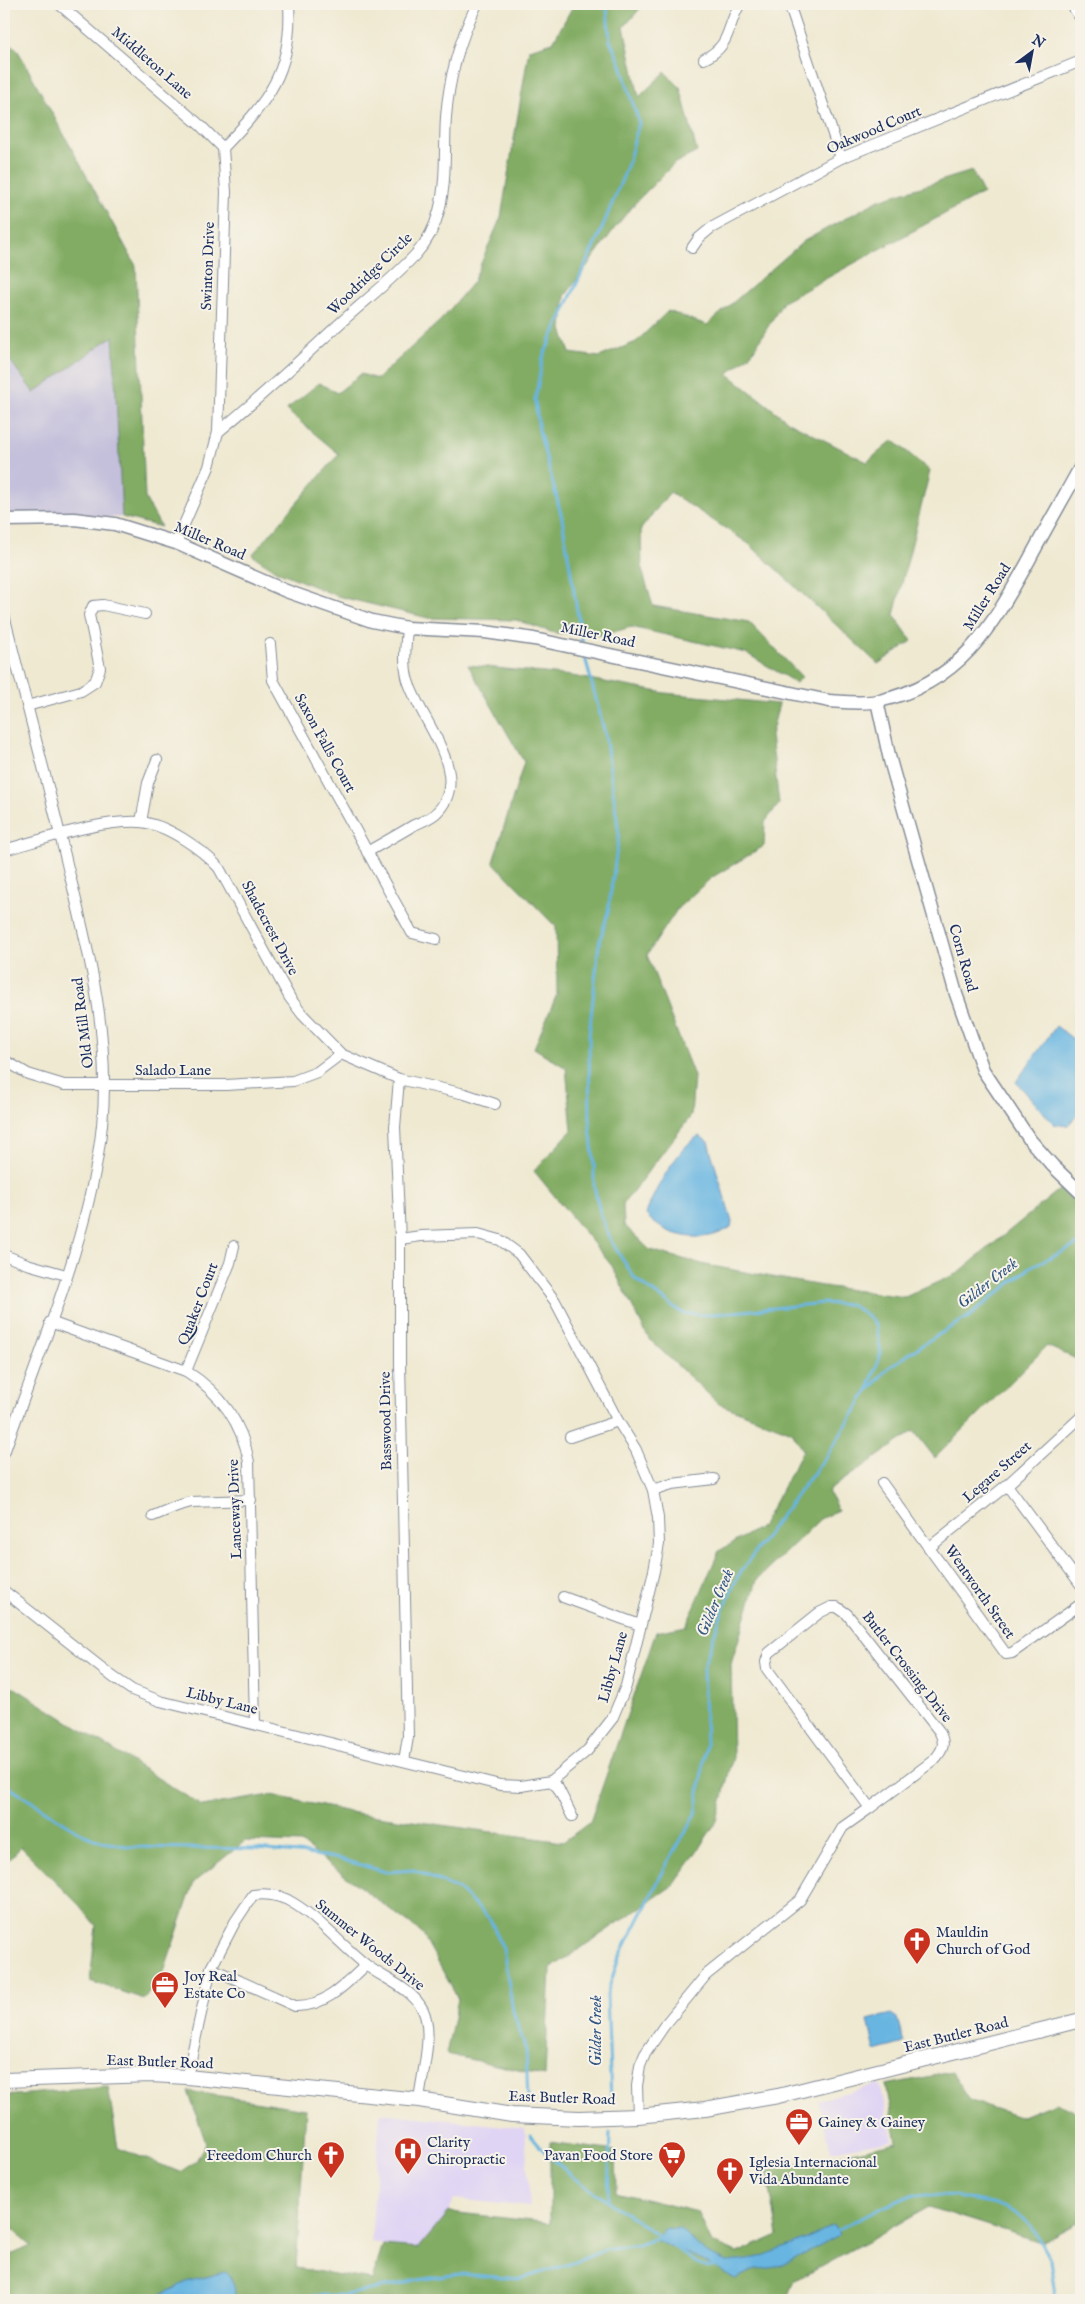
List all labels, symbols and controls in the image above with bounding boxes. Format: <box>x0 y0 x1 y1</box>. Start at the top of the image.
street label: Middleton Lane <box>108 23 197 104</box>
north arrow <box>1008 28 1058 78</box>
text: N <box>1028 30 1048 53</box>
street label: Oakwood Court <box>824 101 924 159</box>
street label: Swinton Drive <box>197 221 219 311</box>
street label: Woodridge Circle <box>323 229 417 319</box>
street label: Miller Road <box>171 517 250 565</box>
street label: Miller Road <box>959 559 1016 634</box>
street label: Miller Road <box>559 618 638 652</box>
street label: Saxon Falls Court <box>290 690 360 796</box>
street label: Shadecrest Drive <box>237 877 303 979</box>
street label: Corn Road <box>944 922 982 995</box>
street label: Old Mill Road <box>68 976 98 1069</box>
street label: Salado Lane <box>135 1061 211 1080</box>
water label: Gilder Creek <box>954 1254 1023 1314</box>
street label: Quaker Court <box>173 1260 223 1348</box>
street label: Basswood Drive <box>376 1371 396 1471</box>
street label: Legare Street <box>959 1437 1035 1507</box>
street label: Lanceway Drive <box>224 1458 246 1559</box>
street label: Wentworth Street <box>941 1541 1019 1643</box>
water label: Gilder Creek <box>693 1566 739 1640</box>
street label: Butler Crossing Drive <box>858 1608 956 1726</box>
street label: Libby Lane <box>594 1629 632 1705</box>
street label: Libby Lane <box>184 1683 260 1719</box>
street label: Summer Woods Drive <box>311 1895 429 1995</box>
place label: Mauldin Church of God <box>936 1923 1031 1959</box>
church icon: Mauldin Church of God <box>902 1926 932 1965</box>
place label: Joy Real Estate Co <box>182 1967 245 2003</box>
office icon: Joy Real Estate Co <box>150 1970 180 2009</box>
water label: Gilder Creek <box>587 1995 607 2067</box>
street label: East Butler Road <box>902 2013 1011 2057</box>
street label: East Butler Road <box>106 2051 215 2073</box>
street label: East Butler Road <box>508 2087 617 2109</box>
office icon: Gainey & Gainey <box>784 2107 814 2146</box>
place label: Gainey & Gainey <box>818 2113 926 2132</box>
place label: Clarity Chiropractic <box>427 2133 505 2169</box>
hospital icon: Clarity Chiropractic <box>393 2136 423 2175</box>
church icon: Freedom Church <box>316 2140 346 2179</box>
supermarket icon: Pavan Food Store <box>657 2140 687 2179</box>
place label: Freedom Church <box>206 2146 312 2165</box>
place label: Pavan Food Store <box>544 2146 653 2165</box>
place label: Iglesia Internacional Vida Abundante <box>748 2153 878 2189</box>
church icon: Iglesia Internacional Vida Abundante <box>715 2156 745 2195</box>

